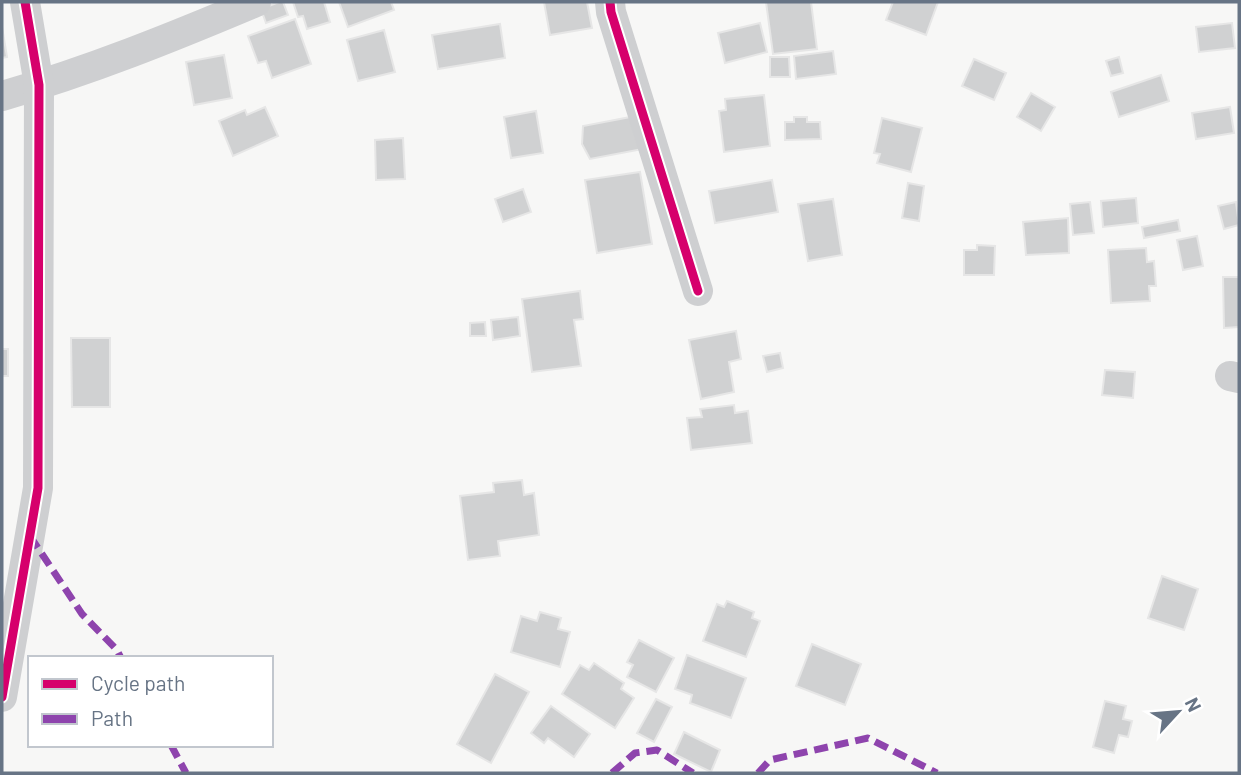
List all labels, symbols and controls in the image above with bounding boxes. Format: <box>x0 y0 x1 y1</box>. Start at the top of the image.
legend <box>28 656 273 747</box>
text: Cycle path <box>91 670 185 695</box>
north arrow <box>1143 677 1213 747</box>
text: N <box>1181 694 1207 715</box>
text: Path <box>91 705 133 730</box>

